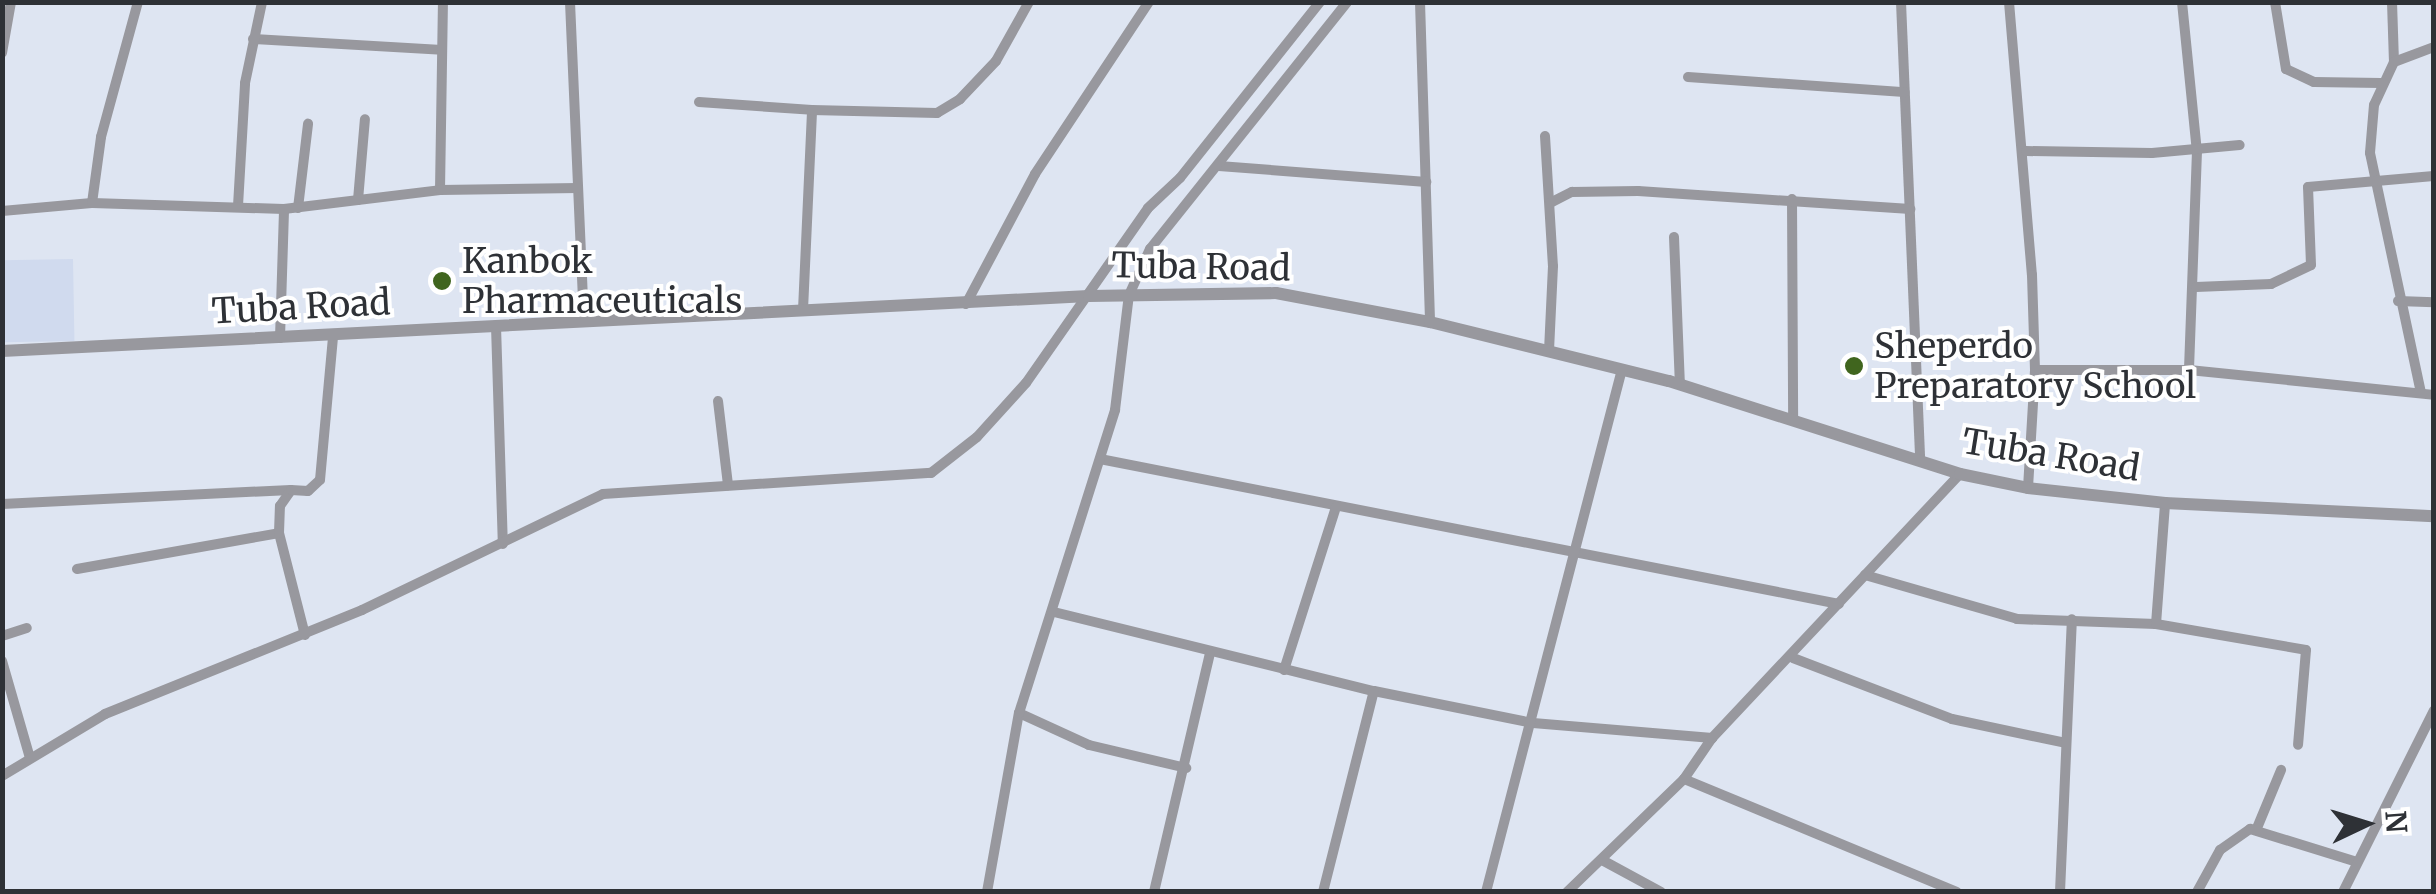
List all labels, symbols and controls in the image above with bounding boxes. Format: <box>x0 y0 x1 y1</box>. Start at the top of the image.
place label: Kanbok Pharmaceuticals <box>462 240 742 322</box>
street label: Tuba Road <box>1111 244 1291 290</box>
marker: Kanbok Pharmaceuticals <box>431 270 453 292</box>
street label: Tuba Road <box>211 281 391 333</box>
place label: Sheperdo Preparatory School <box>1874 325 2196 407</box>
marker: Sheperdo Preparatory School <box>1843 355 1865 377</box>
street label: Tuba Road <box>1959 420 2143 490</box>
north arrow <box>2316 774 2416 874</box>
text: N <box>2377 810 2415 834</box>

